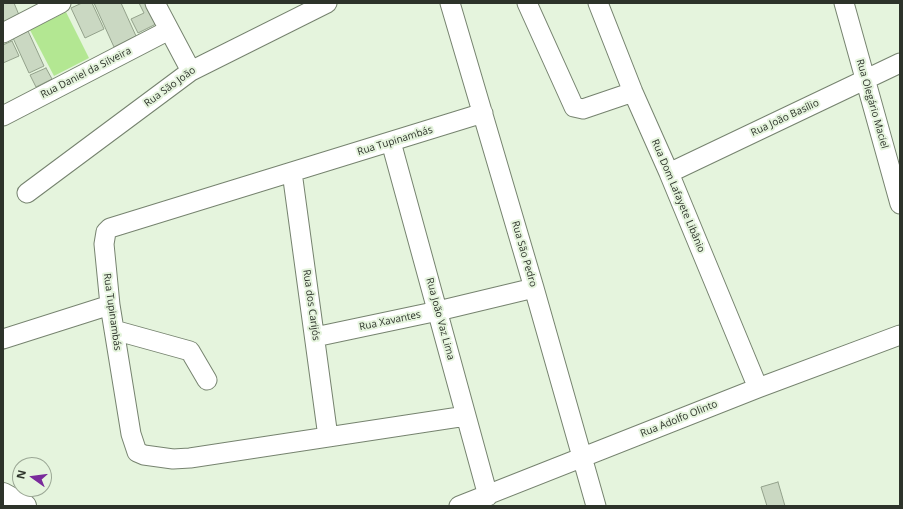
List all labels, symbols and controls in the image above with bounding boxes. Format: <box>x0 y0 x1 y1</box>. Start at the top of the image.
street label: Rua Daniel da Silveira <box>39 45 133 101</box>
street label: Rua Olegário Maciel <box>853 58 891 150</box>
street label: Rua São João <box>142 64 198 110</box>
street label: Rua João Basílio <box>749 97 821 139</box>
street label: Rua Tupinambás <box>356 124 434 158</box>
street label: Rua Dom Lafayete Libânio <box>649 138 707 254</box>
street label: Rua São Pedro <box>509 220 539 288</box>
street label: Rua dos Carijós <box>300 269 322 341</box>
street label: Rua Tupinambás <box>101 272 123 352</box>
street label: Rua João Vaz Lima <box>423 277 457 361</box>
street label: Rua Xavantes <box>358 309 422 333</box>
street label: Rua Adolfo Olinto <box>639 398 719 440</box>
north arrow <box>12 457 52 497</box>
text: N <box>12 468 29 480</box>

